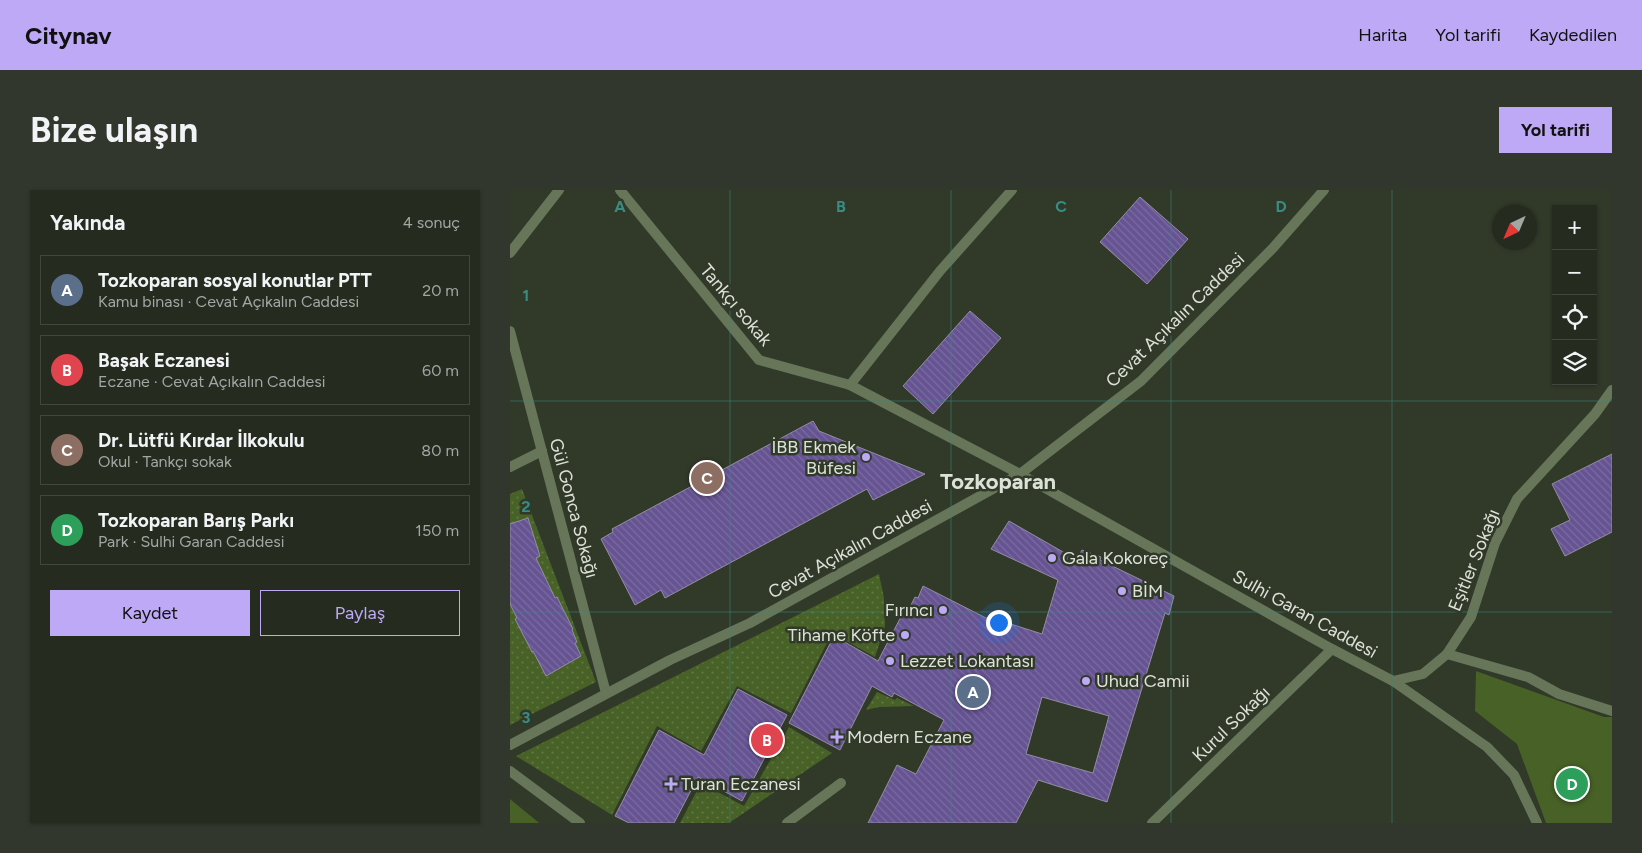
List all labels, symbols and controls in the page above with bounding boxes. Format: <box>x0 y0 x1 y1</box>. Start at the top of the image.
text: Citynav <box>25 21 112 50</box>
text: Harita <box>1358 24 1407 46</box>
text: Yol tarifi <box>1435 24 1501 46</box>
text: Kaydedilen <box>1529 24 1617 46</box>
button: Yol tarifi <box>1499 107 1612 153</box>
text: Bize ulaşın <box>30 109 198 151</box>
text: A <box>614 197 626 216</box>
text: B <box>836 197 846 216</box>
text: C <box>1055 197 1067 216</box>
text: D <box>1275 197 1287 216</box>
north arrow <box>1492 205 1537 250</box>
map controls <box>1552 205 1597 385</box>
button: + <box>1552 205 1597 250</box>
text: Yakında <box>50 210 125 235</box>
text: 4 sonuç <box>403 213 460 232</box>
street label: Cevat Açıkalın Caddesi <box>1101 248 1249 392</box>
button: − <box>1552 250 1597 295</box>
street label: Tankçı sokak <box>695 260 777 351</box>
text: Tozkoparan sosyal konutlar PTT <box>98 269 372 292</box>
text: A <box>61 281 73 300</box>
text: 20 m <box>422 281 459 300</box>
text: 1 <box>523 286 529 305</box>
text: Kamu binası · Cevat Açıkalın Caddesi <box>98 292 359 311</box>
button: locate <box>1552 295 1597 340</box>
button: layers <box>1552 340 1597 385</box>
text: Başak Eczanesi <box>98 349 230 372</box>
text: B <box>62 361 72 380</box>
text: 60 m <box>422 361 459 380</box>
text: Eczane · Cevat Açıkalın Caddesi <box>98 372 325 391</box>
text: Dr. Lütfü Kırdar İlkokulu <box>98 429 305 452</box>
street label: Gül Gonca Sokağı <box>545 436 603 580</box>
place label: İBB Ekmek Büfesi <box>771 436 856 479</box>
text: C <box>61 441 73 460</box>
text: 80 m <box>421 441 459 460</box>
marker: İBB Ekmek Büfesi <box>860 451 872 463</box>
text: Okul · Tankçı sokak <box>98 452 232 471</box>
pin: C <box>691 459 723 497</box>
district label: Tozkoparan <box>940 468 1056 495</box>
street label: Cevat Açıkalın Caddesi <box>764 495 936 603</box>
text: 2 <box>521 497 531 516</box>
street label: Eşitler Sokağı <box>1444 506 1504 614</box>
text: Tozkoparan Barış Parkı <box>98 509 294 532</box>
text: D <box>61 521 73 540</box>
text: 150 m <box>415 521 459 540</box>
text: Park · Sulhi Garan Caddesi <box>98 532 284 551</box>
place label: Gala Kokoreç <box>1062 547 1169 569</box>
marker: Gala Kokoreç <box>1046 552 1058 564</box>
street label: Sulhi Garan Caddesi <box>1229 565 1381 663</box>
place label: BİM <box>1132 580 1163 602</box>
marker: BİM <box>1116 585 1128 597</box>
button: Kaydet <box>50 590 250 636</box>
button: Paylaş <box>260 590 460 636</box>
place label: Fırıncı <box>885 599 933 621</box>
marker: Fırıncı <box>937 604 949 616</box>
your location <box>986 610 1012 636</box>
place label: Tihame Köfte <box>788 624 895 646</box>
marker: Tihame Köfte <box>899 629 911 641</box>
place label: Lezzet Lokantası <box>900 650 1034 672</box>
marker: Lezzet Lokantası <box>884 655 896 667</box>
place label: Uhud Camii <box>1096 670 1190 692</box>
pin: A <box>957 673 989 711</box>
marker: Uhud Camii <box>1080 675 1092 687</box>
street label: Kurul Sokağı <box>1188 682 1274 766</box>
text: 3 <box>522 708 531 727</box>
pin: B <box>751 721 783 759</box>
place label: Modern Eczane <box>847 726 972 748</box>
marker: Modern Eczane <box>831 731 843 743</box>
pin: D <box>1556 765 1588 803</box>
place label: Turan Eczanesi <box>681 773 801 795</box>
marker: Turan Eczanesi <box>665 778 677 790</box>

